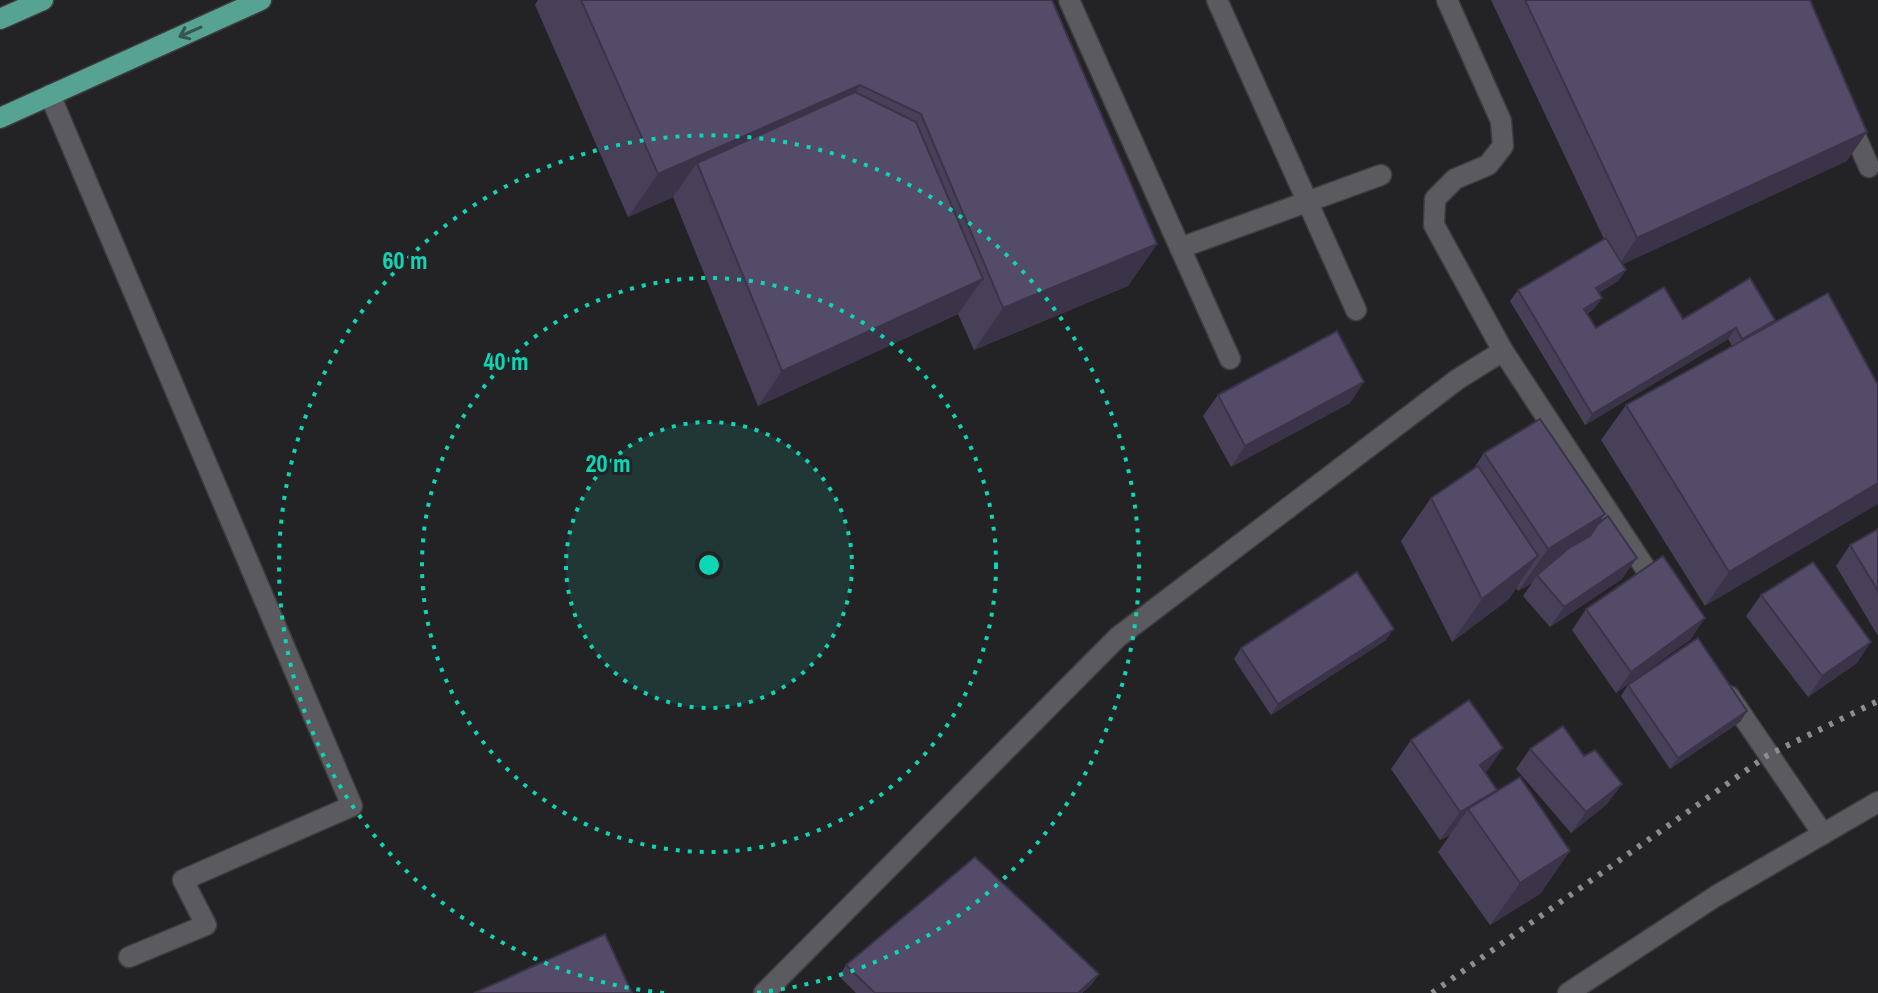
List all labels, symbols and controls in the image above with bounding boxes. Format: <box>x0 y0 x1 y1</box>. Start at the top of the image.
one-way arrow <box>178 25 202 40</box>
text: 60 m <box>383 244 427 276</box>
text: 40 m <box>484 345 528 377</box>
text: 20 m <box>586 447 630 479</box>
centre of rings <box>695 551 723 579</box>

